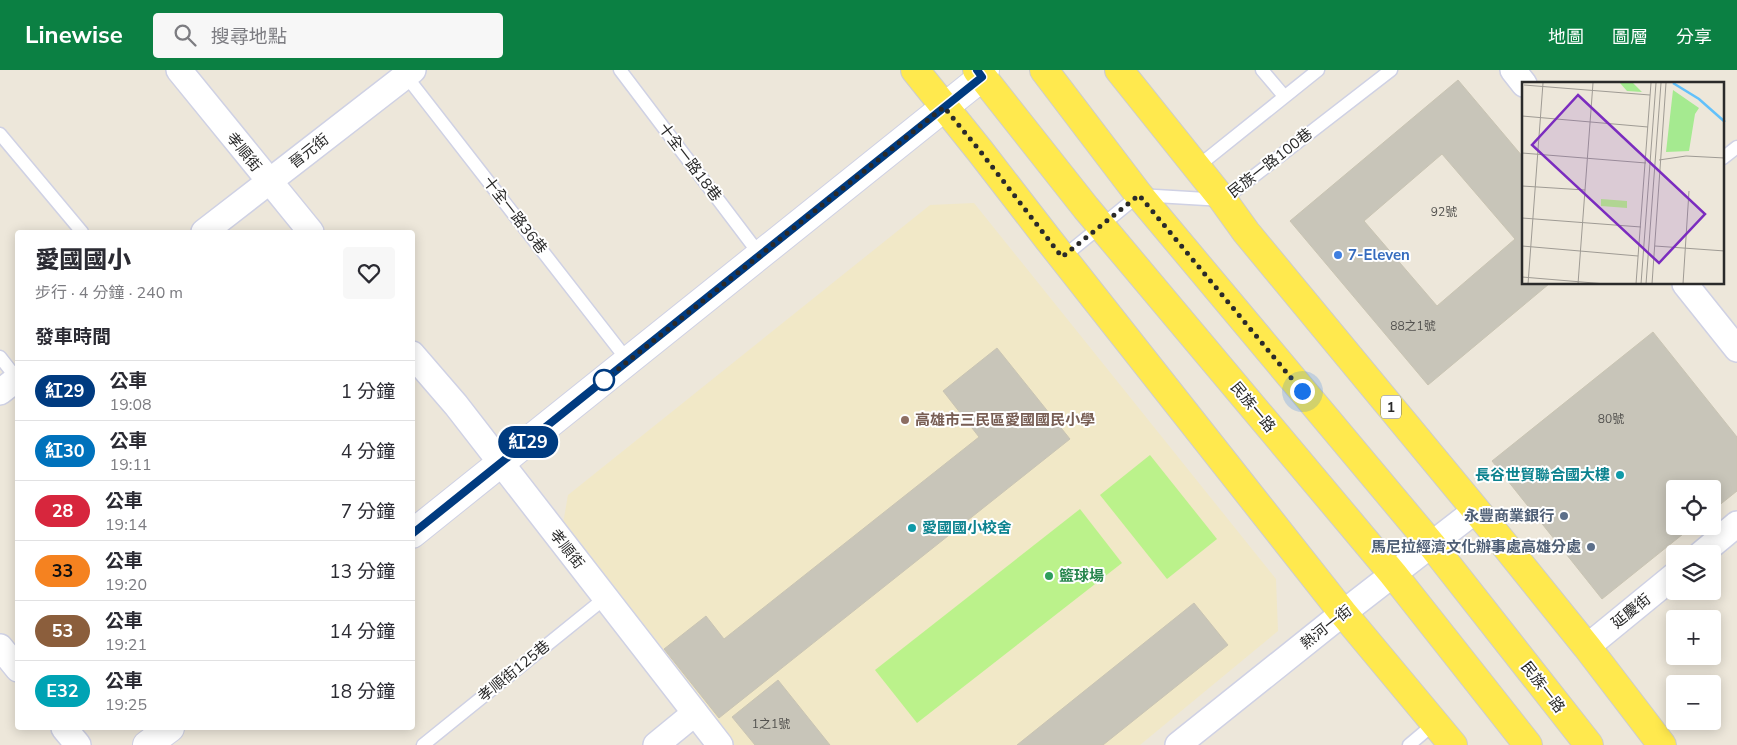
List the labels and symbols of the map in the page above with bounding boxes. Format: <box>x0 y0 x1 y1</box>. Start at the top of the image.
inset map <box>1522 82 1724 285</box>
street label: 十全一路18巷 <box>654 119 726 205</box>
street label: 民族一路100巷 <box>1224 124 1316 202</box>
street label: 孝順街 <box>222 128 266 176</box>
street label: 晉元街 <box>285 129 333 173</box>
street label: 十全一路36巷 <box>478 172 552 258</box>
house number: 92號 <box>1431 204 1457 220</box>
place label: 7-Eleven <box>1348 245 1410 265</box>
marker: 7-Eleven <box>1332 249 1344 261</box>
house number: 88之1號 <box>1390 318 1436 334</box>
unlabelled marker <box>593 369 615 391</box>
street label: 民族一路 <box>1226 378 1280 436</box>
your location <box>1290 379 1315 404</box>
road number: 1 <box>1381 396 1401 418</box>
place label: 高雄市三民區愛國國民小學 <box>915 410 1095 430</box>
house number: 80號 <box>1598 411 1624 427</box>
marker: 高雄市三民區愛國國民小學 <box>899 414 911 426</box>
line badge: 紅29 <box>499 426 557 458</box>
place label: 長谷世貿聯合國大樓 <box>1475 465 1610 485</box>
marker: 長谷世貿聯合國大樓 <box>1614 469 1626 481</box>
place label: 永豐商業銀行 <box>1464 506 1554 526</box>
marker: 永豐商業銀行 <box>1558 510 1570 522</box>
place label: 愛國國小校舍 <box>922 518 1012 538</box>
marker: 愛國國小校舍 <box>906 522 918 534</box>
street label: 孝順街 <box>545 525 589 573</box>
place label: 馬尼拉經濟文化辦事處高雄分處 <box>1371 537 1581 557</box>
marker: 馬尼拉經濟文化辦事處高雄分處 <box>1585 541 1597 553</box>
place label: 籃球場 <box>1059 566 1104 586</box>
marker: 籃球場 <box>1043 570 1055 582</box>
street label: 延慶街 <box>1607 589 1655 633</box>
street label: 熱河一街 <box>1296 601 1356 653</box>
street label: 孝順街125巷 <box>474 636 554 706</box>
street label: 民族一路 <box>1517 657 1569 717</box>
house number: 1之1號 <box>752 716 790 732</box>

